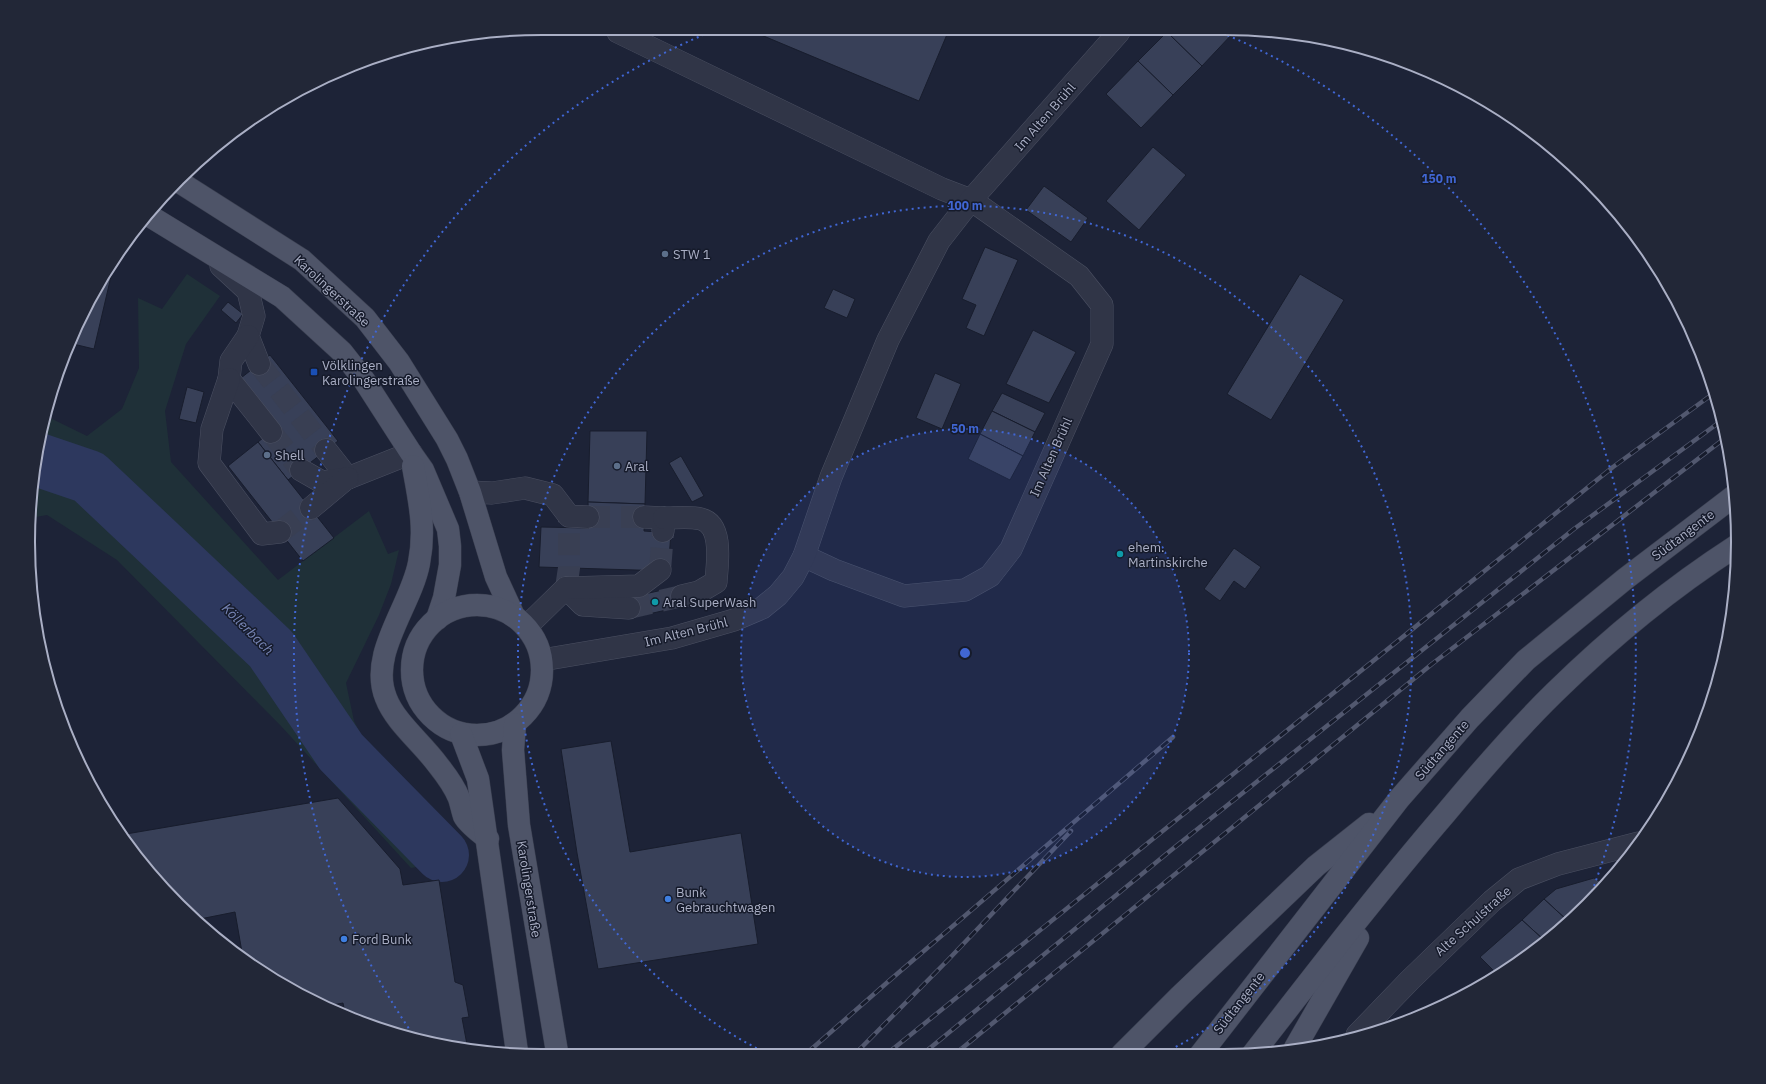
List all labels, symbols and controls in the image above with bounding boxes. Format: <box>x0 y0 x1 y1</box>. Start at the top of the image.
street label: Im Alten Brühl <box>1011 79 1080 155</box>
text: 150 m <box>1421 171 1457 186</box>
text: 100 m <box>947 198 983 213</box>
place label: STW 1 <box>673 246 711 263</box>
marker: STW 1 <box>660 249 670 259</box>
street label: Karolingerstraße <box>290 251 374 331</box>
place label: Völklingen Karolingerstraße <box>322 357 420 389</box>
marker: Völklingen Karolingerstraße <box>309 367 319 377</box>
street label: Im Alten Brühl <box>1026 414 1076 499</box>
text: 50 m <box>951 421 979 436</box>
place label: Shell <box>275 447 305 464</box>
marker: Shell <box>262 450 272 460</box>
place label: Aral <box>625 458 649 475</box>
marker: Aral <box>612 461 622 471</box>
street label: Südtangente <box>1648 506 1718 564</box>
place label: ehem. Martinskirche <box>1128 539 1208 571</box>
marker: ehem. Martinskirche <box>1115 549 1125 559</box>
place label: Aral SuperWash <box>663 594 756 611</box>
marker: Aral SuperWash <box>650 597 660 607</box>
water label: Köllerbach <box>218 599 278 659</box>
street label: Im Alten Brühl <box>643 613 730 651</box>
centre of rings <box>958 646 972 660</box>
street label: Südtangente <box>1411 716 1473 784</box>
street label: Karolingerstraße <box>513 839 545 939</box>
street label: Alte Schulstraße <box>1431 882 1515 960</box>
place label: Bunk Gebrauchtwagen <box>676 884 775 916</box>
marker: Bunk Gebrauchtwagen <box>663 894 673 904</box>
place label: Ford Bunk <box>352 931 412 948</box>
marker: Ford Bunk <box>339 934 349 944</box>
street label: Südtangente <box>1209 968 1269 1038</box>

